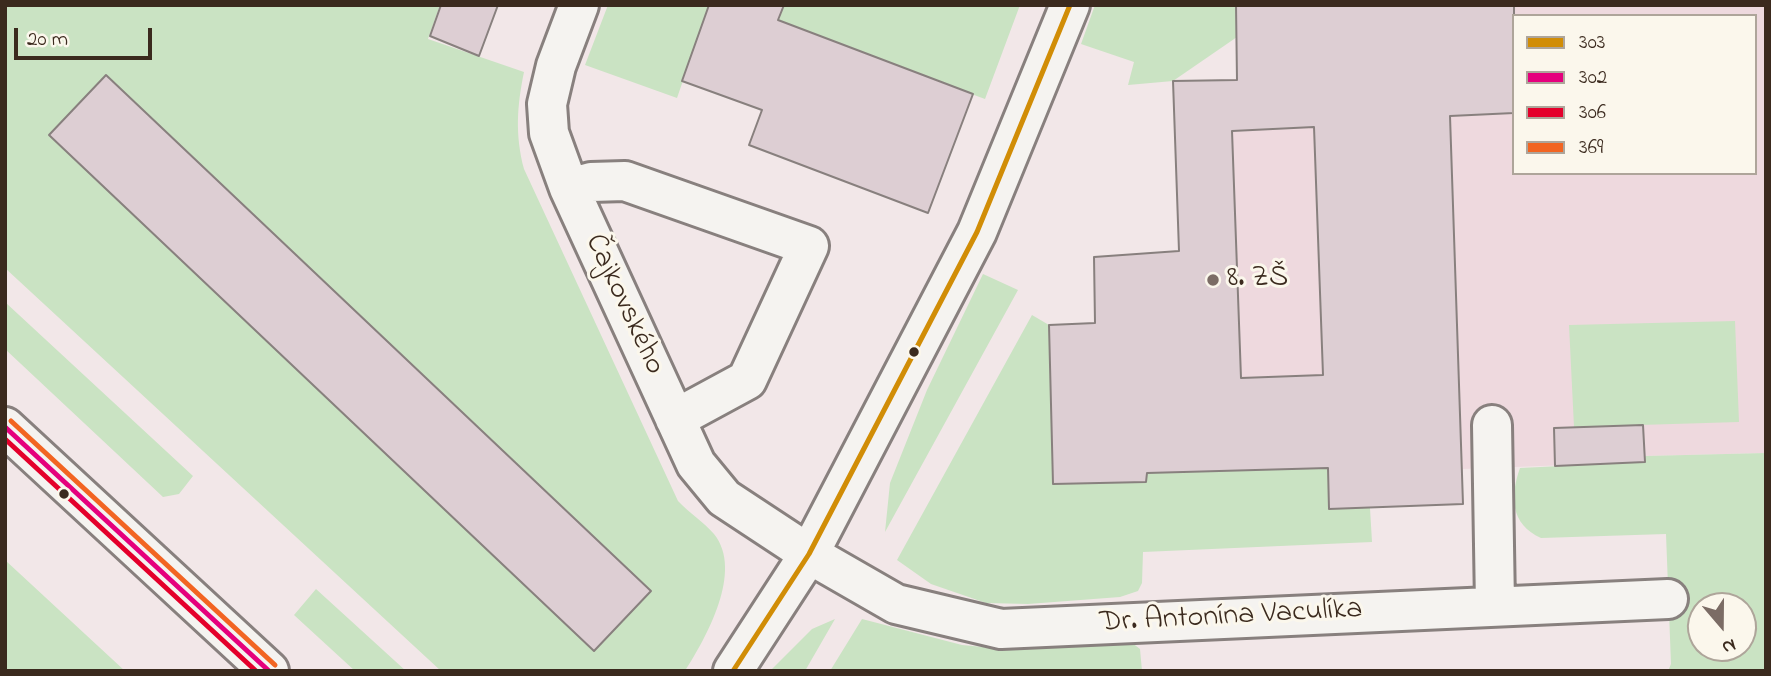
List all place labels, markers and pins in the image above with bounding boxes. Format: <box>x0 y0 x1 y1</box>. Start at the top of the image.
place label: 8. ZŠ <box>1227 262 1288 298</box>
marker: 8. ZŠ <box>1205 272 1221 288</box>
unlabelled marker <box>907 345 921 359</box>
unlabelled marker <box>57 487 71 501</box>

